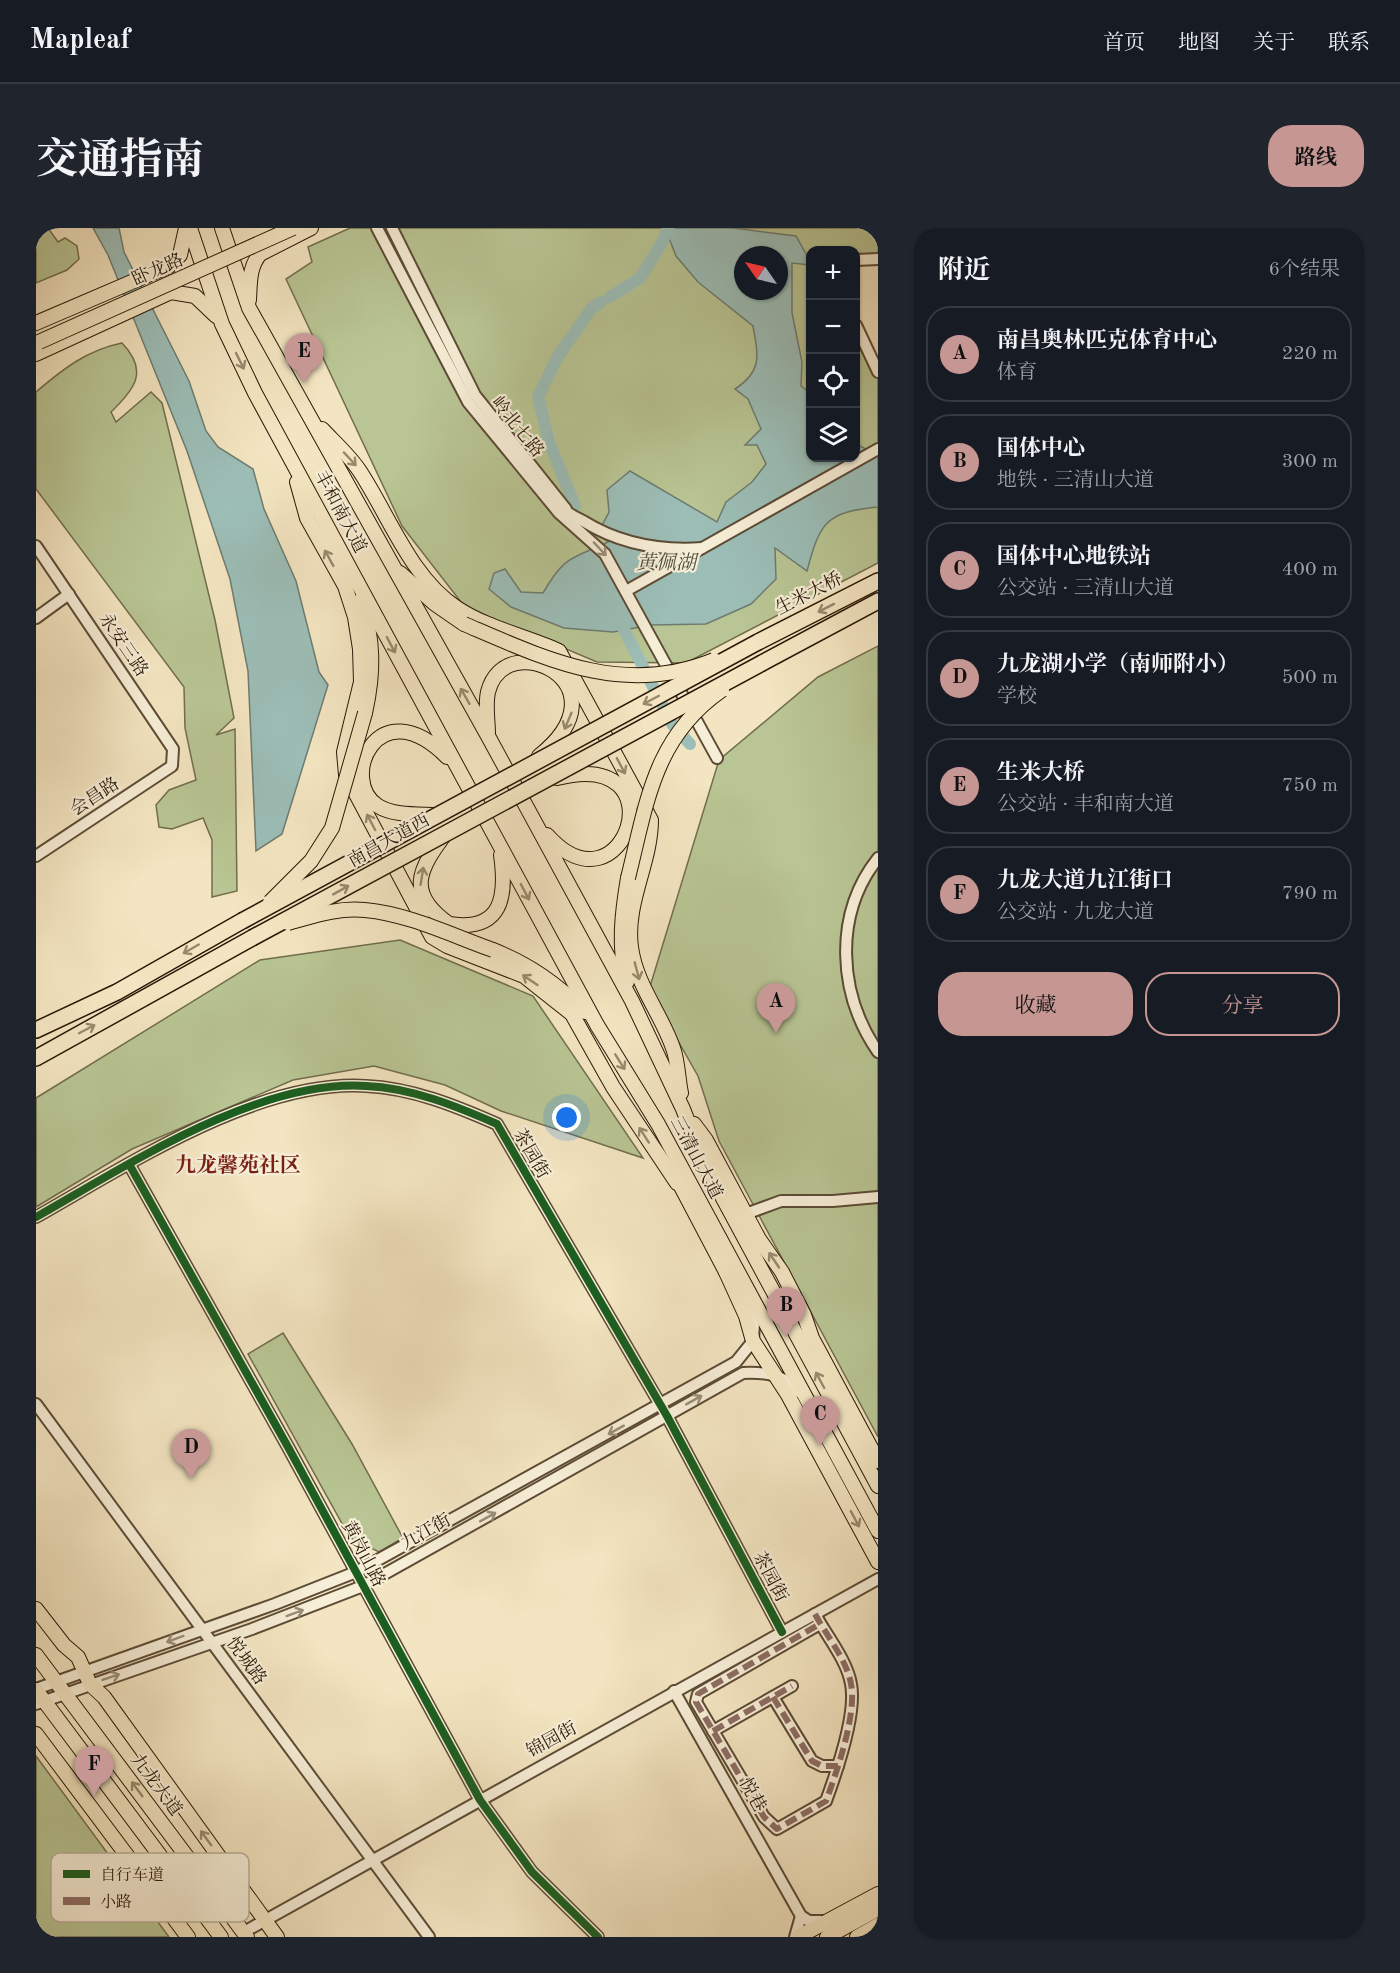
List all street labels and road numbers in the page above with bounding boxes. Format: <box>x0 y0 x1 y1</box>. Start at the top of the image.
street label: 卧龙路 <box>129 249 186 289</box>
street label: 岭北七路 <box>487 392 548 461</box>
street label: 丰和南大道 <box>311 467 371 556</box>
street label: 生米大桥 <box>772 568 845 618</box>
street label: 永安三路 <box>95 609 152 680</box>
street label: 会昌路 <box>66 773 123 819</box>
street label: 南昌大道西 <box>344 810 433 871</box>
street label: 三清山大道 <box>667 1113 727 1202</box>
street label: 茶园街 <box>510 1126 553 1182</box>
street label: 九江街 <box>397 1509 454 1553</box>
street label: 黄岗山路 <box>338 1517 390 1590</box>
street label: 茶园街 <box>749 1548 792 1605</box>
street label: 悦城路 <box>223 1633 271 1688</box>
street label: 锦园街 <box>523 1717 580 1761</box>
street label: 九龙大道 <box>127 1750 186 1819</box>
street label: 悦巷 <box>735 1774 770 1815</box>

